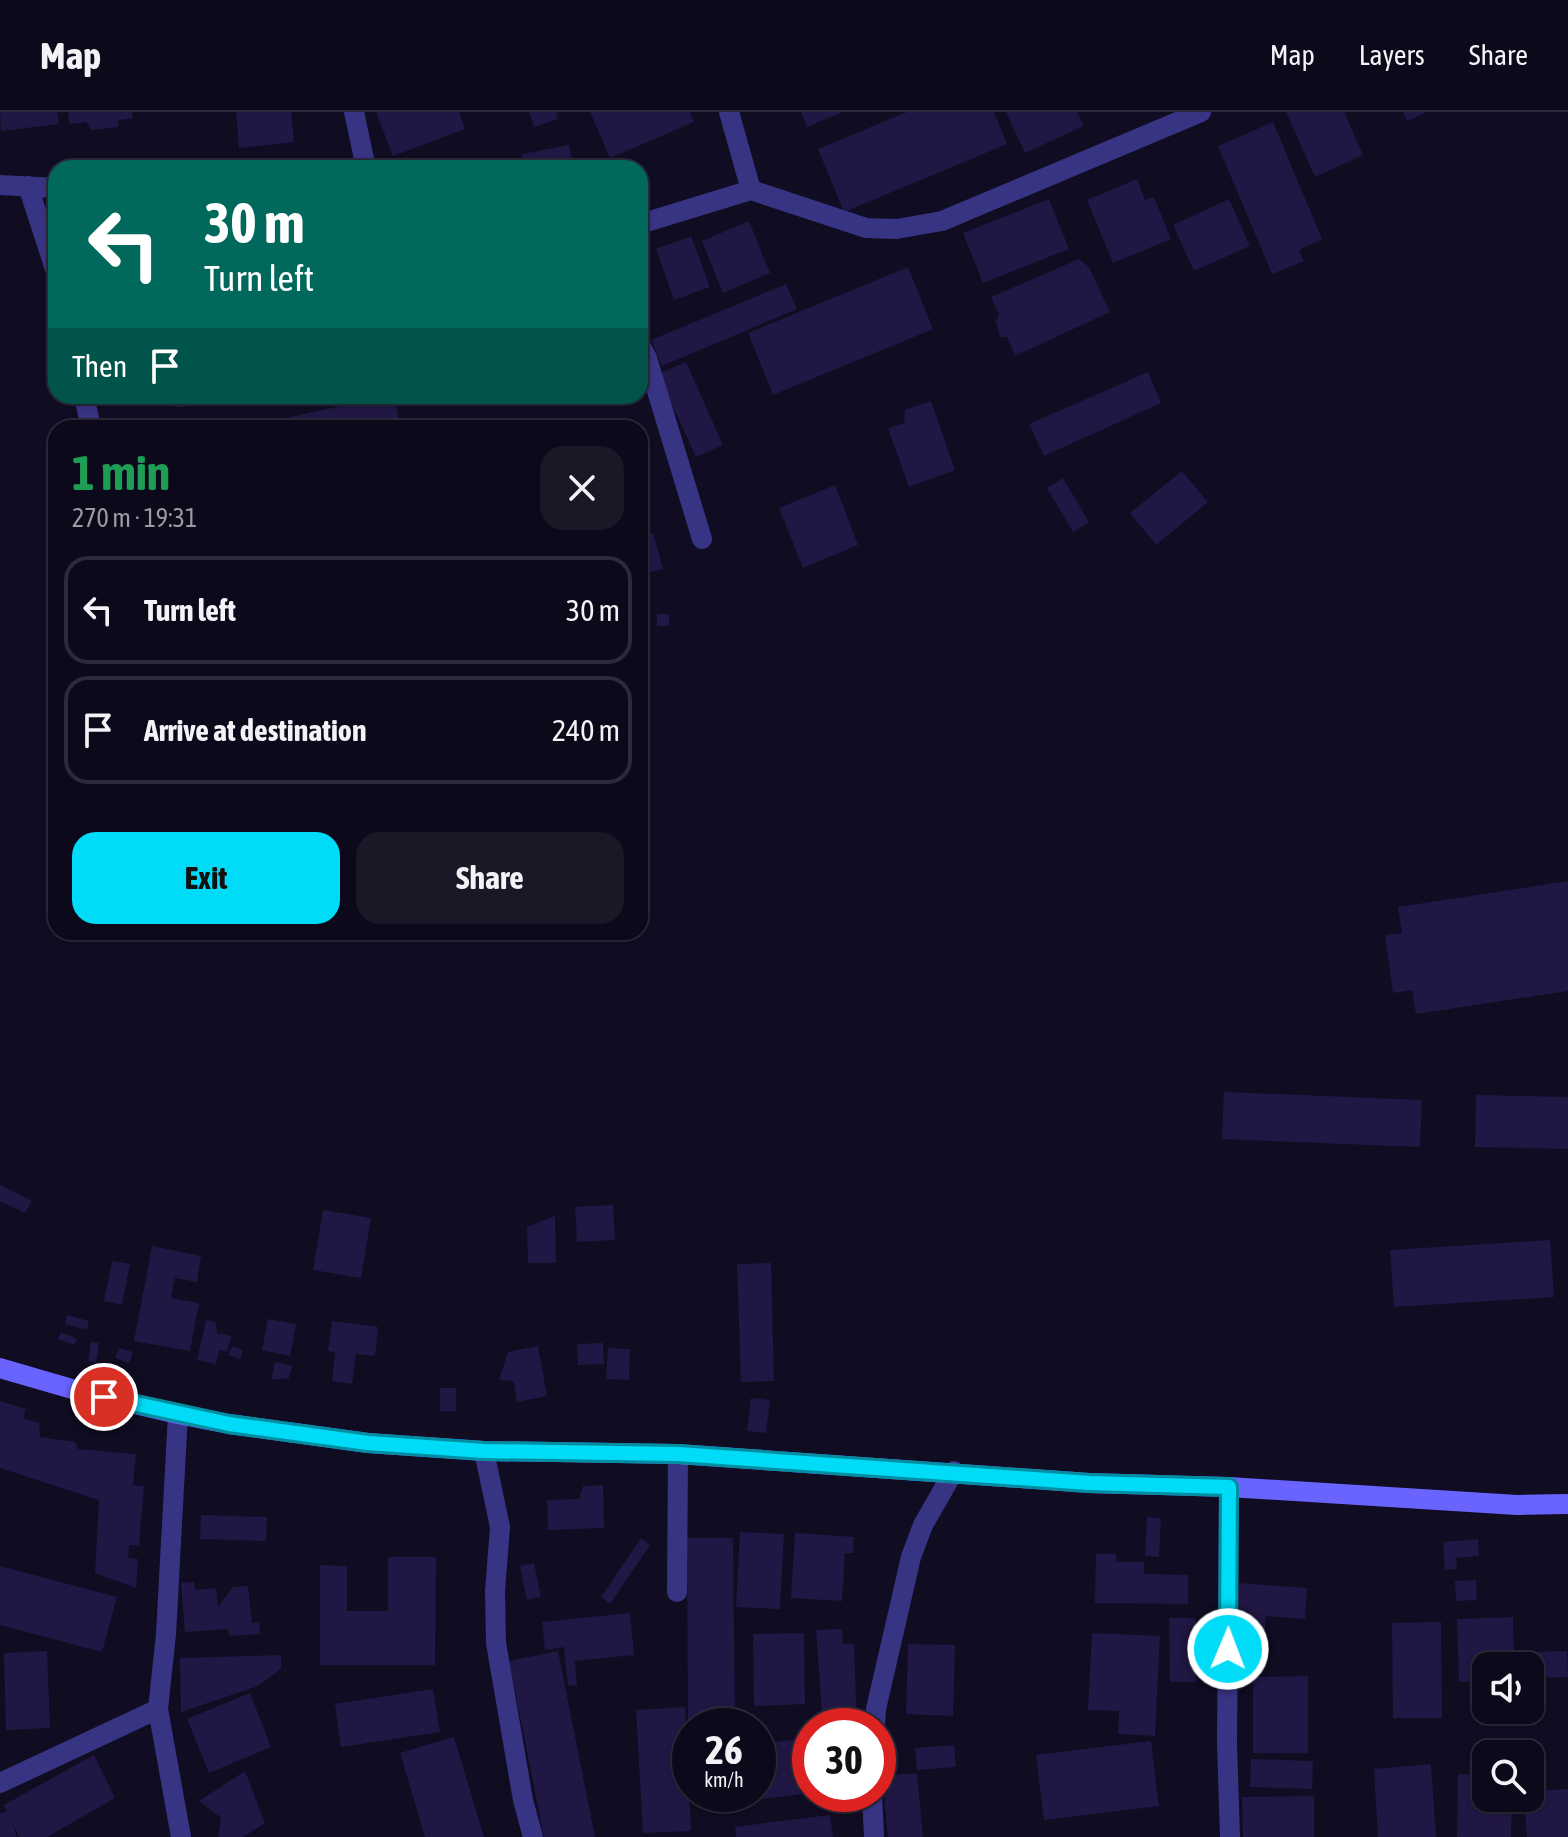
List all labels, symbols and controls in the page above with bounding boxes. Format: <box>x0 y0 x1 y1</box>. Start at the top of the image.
text: Map <box>40 34 101 77</box>
text: Map <box>1270 39 1315 71</box>
text: Layers <box>1359 39 1425 71</box>
text: Share <box>1469 39 1528 71</box>
text: 30 m <box>204 191 305 255</box>
icon: left <box>72 192 176 296</box>
text: Turn left <box>204 257 314 299</box>
icon: arrive <box>143 344 187 388</box>
text: Then <box>72 349 127 383</box>
text: 1 min <box>72 445 170 500</box>
button: close <box>540 446 624 530</box>
text: 270 m · 19:31 <box>72 503 197 533</box>
icon: left <box>76 588 120 632</box>
text: Turn left <box>144 593 236 627</box>
text: 30 m <box>566 593 620 627</box>
icon: arrive <box>76 708 120 752</box>
text: Arrive at destination <box>144 713 366 747</box>
text: 240 m <box>552 713 620 747</box>
button: Exit <box>72 832 340 924</box>
button: Share <box>356 832 624 924</box>
pin <box>70 1363 138 1431</box>
icon: arrive <box>82 1375 126 1419</box>
position arrow <box>1186 1607 1270 1691</box>
map controls <box>1472 1652 1544 1812</box>
button: sound <box>1472 1652 1544 1724</box>
speed limit sign: 30 <box>792 1708 896 1812</box>
text: 26 <box>705 1727 743 1772</box>
button: search <box>1472 1740 1544 1812</box>
text: km/h <box>704 1768 744 1791</box>

